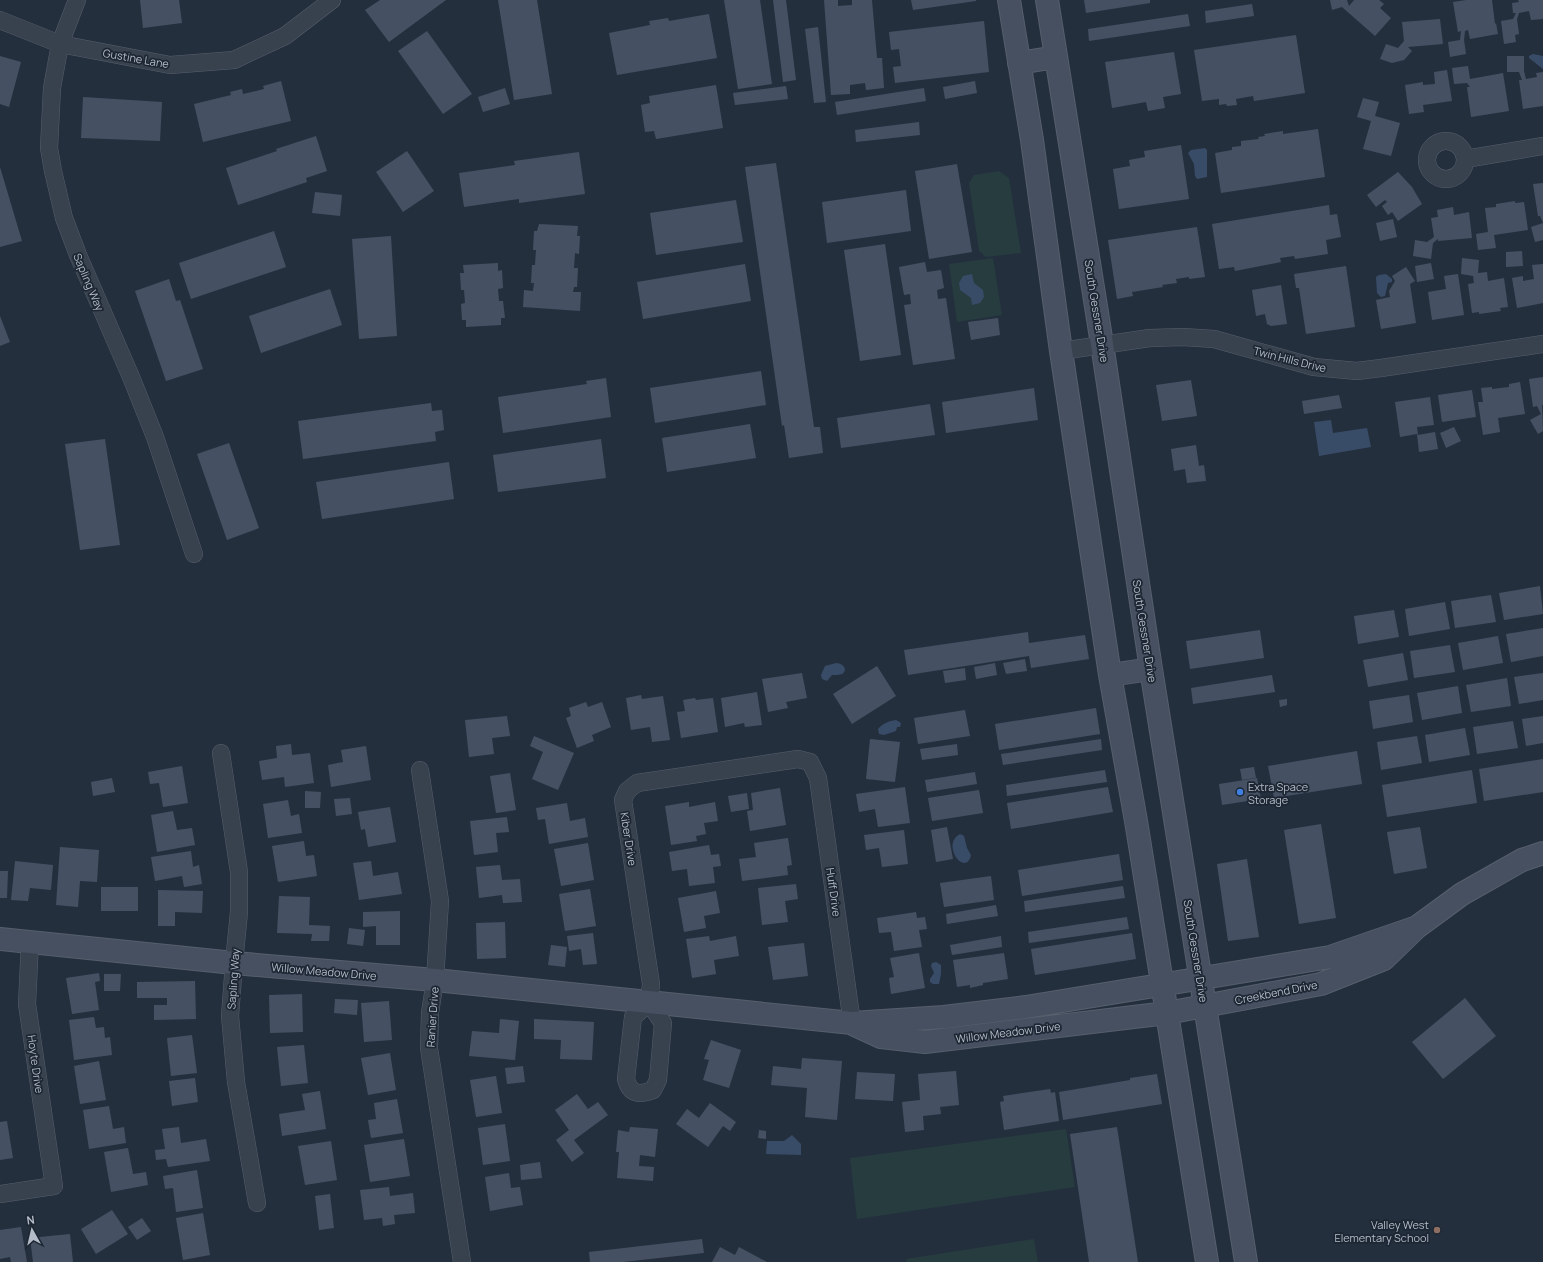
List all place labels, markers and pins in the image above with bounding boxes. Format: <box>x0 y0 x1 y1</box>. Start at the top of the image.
place label: Extra Space Storage <box>1248 779 1309 807</box>
marker: Extra Space Storage <box>1235 787 1245 797</box>
place label: Valley West Elementary School <box>1334 1217 1429 1245</box>
marker: Valley West Elementary School <box>1432 1225 1442 1235</box>

